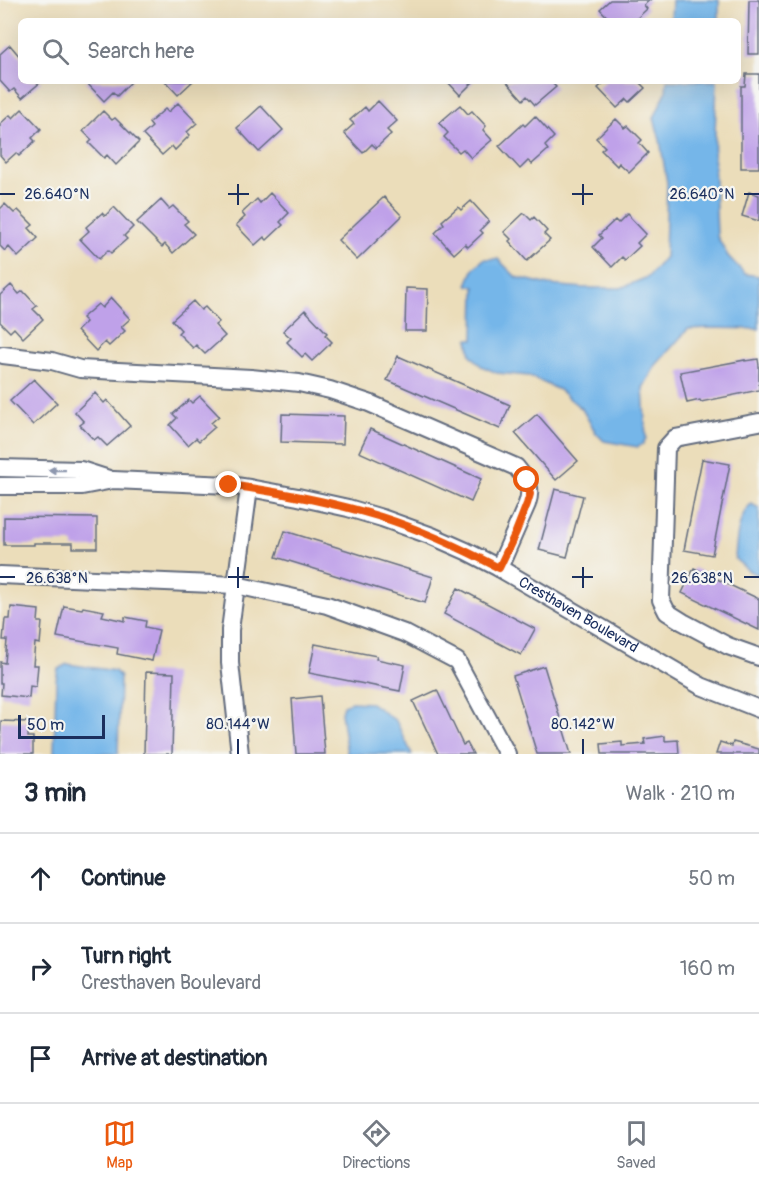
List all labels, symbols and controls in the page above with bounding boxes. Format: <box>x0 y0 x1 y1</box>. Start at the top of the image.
search box <box>18 18 741 84</box>
icon: search <box>39 35 72 68</box>
text: Search here <box>87 37 194 65</box>
text: 26.640°N <box>25 185 89 204</box>
text: 26.640°N <box>670 185 734 204</box>
one-way arrow <box>48 465 67 474</box>
route start <box>513 466 539 492</box>
route end <box>215 471 241 497</box>
text: 26.638°N <box>26 569 88 588</box>
text: 26.638°N <box>671 569 733 588</box>
street label: Cresthaven Boulevard <box>515 573 642 657</box>
scale bar <box>18 712 105 740</box>
text: 50 m <box>27 715 64 735</box>
text: 80.144°W <box>206 715 270 734</box>
text: 80.142°W <box>551 715 615 734</box>
text: 3 min <box>24 777 86 809</box>
text: Walk · 210 m <box>626 781 735 806</box>
icon: ahead <box>24 862 57 895</box>
text: Continue <box>81 864 165 892</box>
text: 50 m <box>688 866 735 891</box>
text: Turn right <box>81 942 171 970</box>
icon: right <box>24 952 57 985</box>
text: 160 m <box>680 956 735 981</box>
text: Cresthaven Boulevard <box>81 970 261 995</box>
icon: arrive <box>24 1042 57 1075</box>
text: Arrive at destination <box>81 1044 267 1072</box>
tab: Map <box>103 1117 136 1173</box>
tab: Directions <box>342 1117 410 1173</box>
tab: Saved <box>616 1117 656 1173</box>

